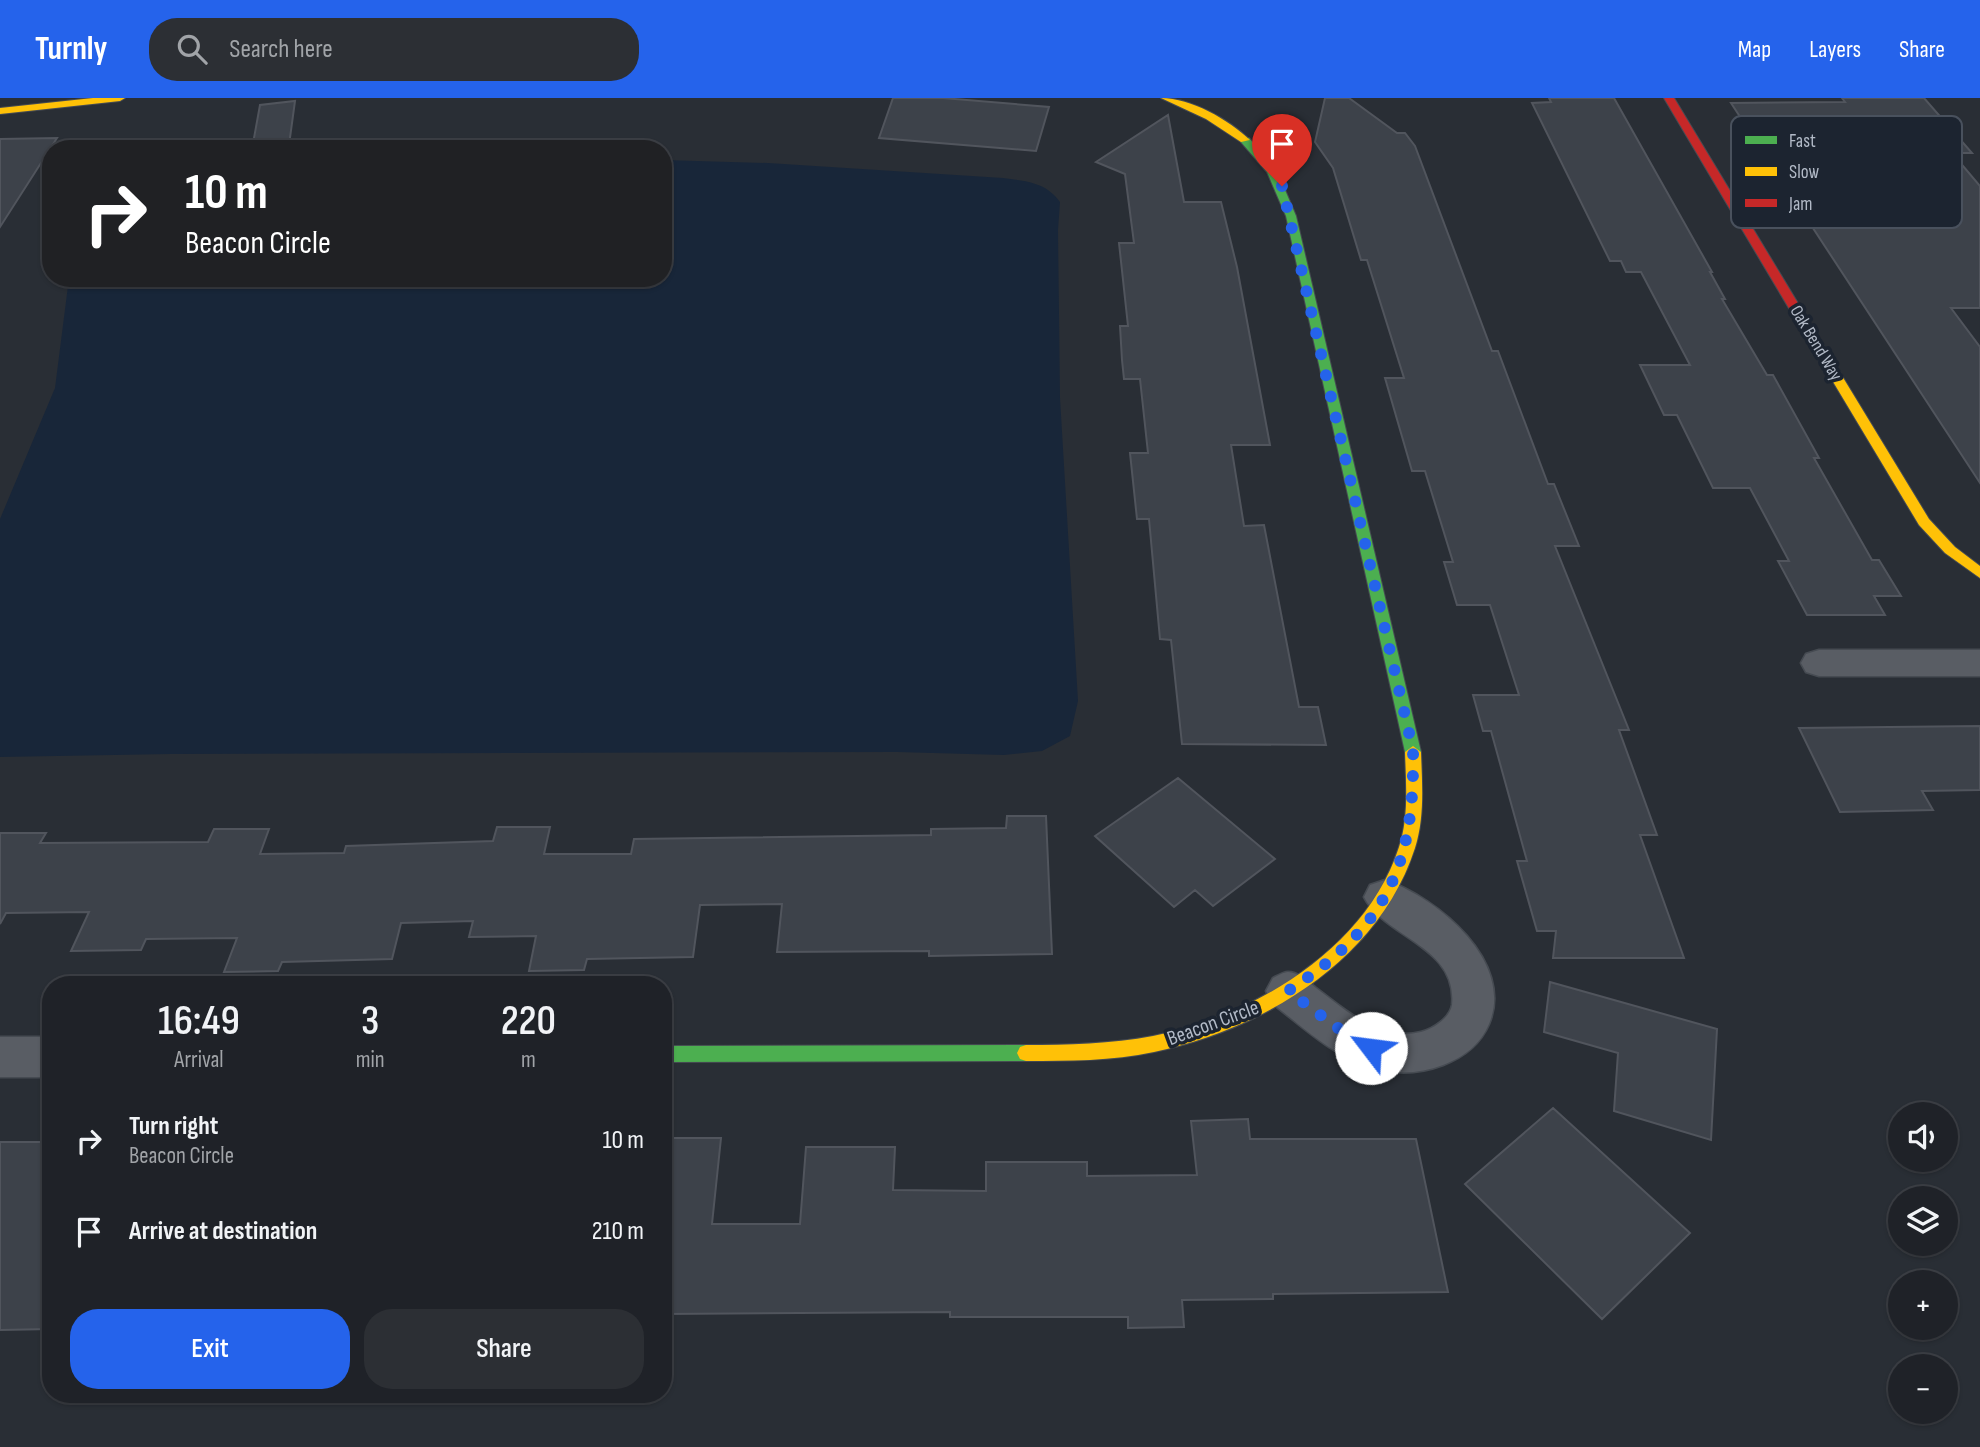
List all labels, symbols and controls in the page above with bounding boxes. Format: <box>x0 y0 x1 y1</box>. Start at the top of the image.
search box <box>149 18 639 81</box>
text: Turnly <box>35 29 107 69</box>
icon: search <box>173 30 211 68</box>
text: Search here <box>229 34 333 65</box>
text: Map <box>1738 35 1771 64</box>
text: Layers <box>1809 35 1861 64</box>
text: Share <box>1899 35 1945 64</box>
pin <box>1252 114 1312 186</box>
legend <box>1731 116 1962 228</box>
icon: arrive <box>1263 125 1301 163</box>
text: Fast <box>1789 130 1816 153</box>
text: Slow <box>1789 161 1819 184</box>
text: 10 m <box>185 164 268 223</box>
icon: right <box>70 168 161 259</box>
text: Jam <box>1788 193 1812 216</box>
text: Beacon Circle <box>185 224 331 263</box>
street label: Oak Bend Way <box>1785 302 1847 384</box>
street label: Beacon Circle <box>1164 995 1262 1051</box>
text: 16:49 <box>158 996 240 1047</box>
text: 3 <box>361 996 379 1047</box>
text: 220 <box>501 996 556 1047</box>
position arrow <box>1334 1011 1408 1085</box>
text: Arrival <box>174 1046 224 1074</box>
text: min <box>356 1046 385 1074</box>
text: m <box>521 1046 536 1074</box>
map controls <box>1888 1102 1958 1424</box>
button: sound <box>1888 1102 1958 1172</box>
text: Turn right <box>129 1111 218 1142</box>
icon: right <box>70 1122 108 1160</box>
text: 10 m <box>602 1125 644 1156</box>
text: Beacon Circle <box>129 1142 234 1170</box>
button: layers <box>1888 1186 1958 1256</box>
icon: arrive <box>70 1213 108 1251</box>
text: Arrive at destination <box>129 1216 317 1247</box>
text: 210 m <box>592 1216 644 1247</box>
button: + <box>1888 1270 1958 1340</box>
button: Exit <box>70 1309 350 1389</box>
button: Share <box>364 1309 644 1389</box>
button: − <box>1888 1354 1958 1424</box>

